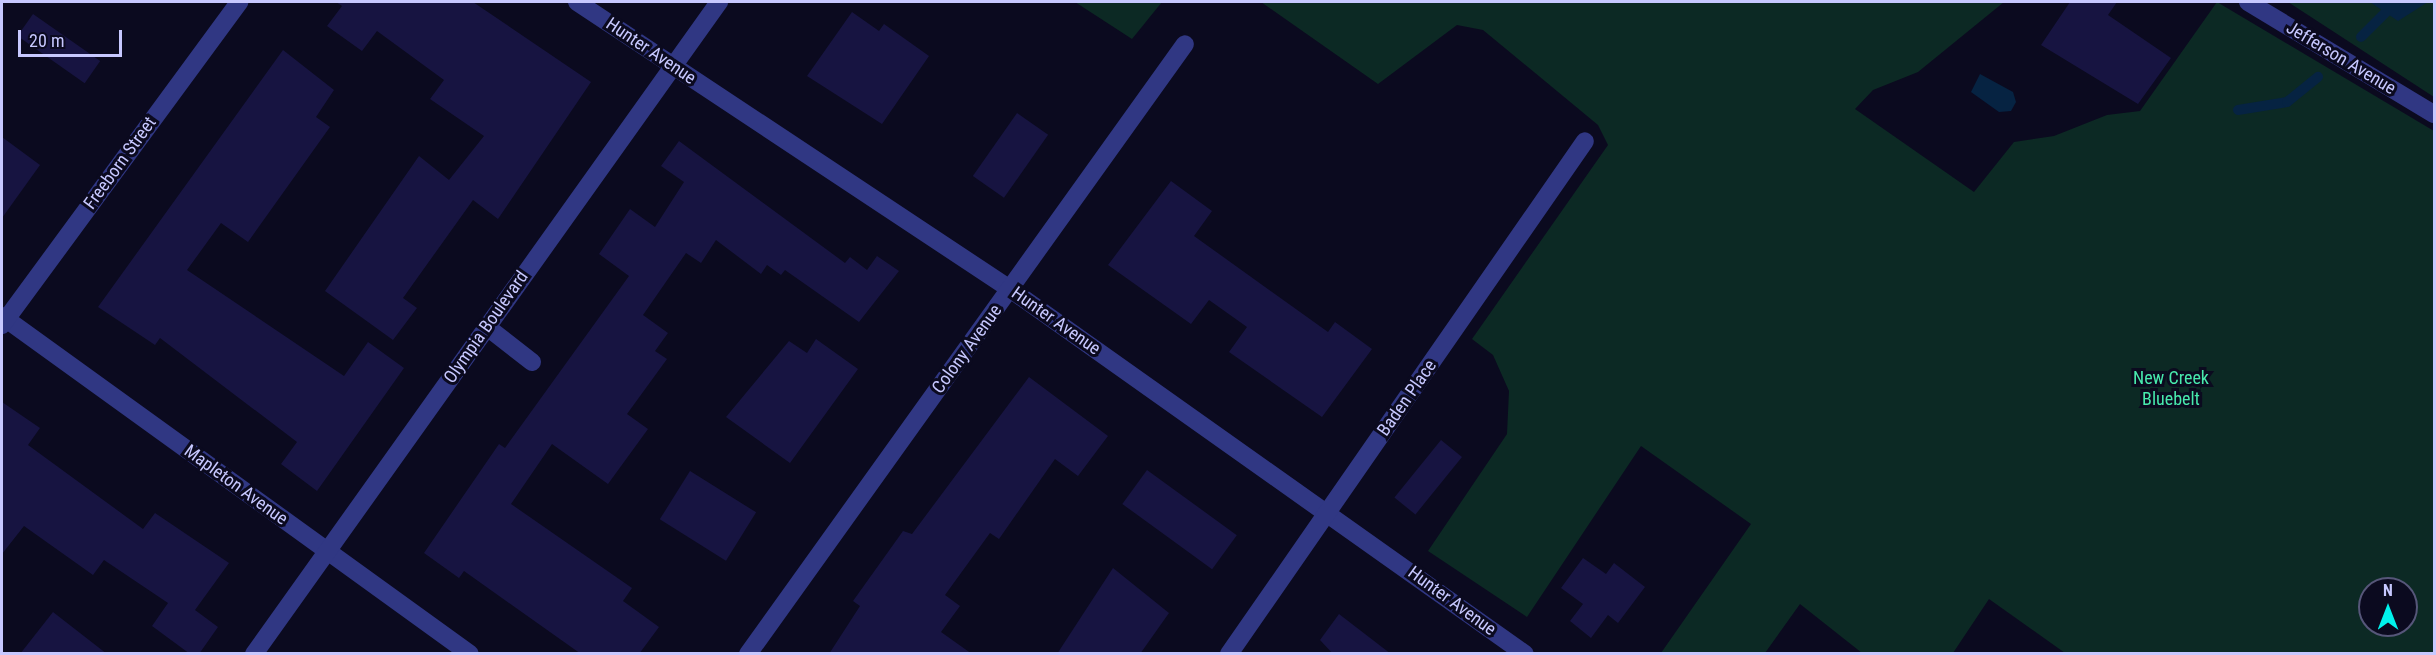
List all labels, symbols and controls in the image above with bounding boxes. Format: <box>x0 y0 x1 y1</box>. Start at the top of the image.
street label: Hunter Avenue <box>602 13 700 89</box>
street label: Jefferson Avenue <box>2282 17 2400 99</box>
scale bar <box>21 18 124 56</box>
text: 20 m <box>29 30 64 51</box>
street label: Freeborn Street <box>79 113 161 213</box>
street label: Olympia Boulevard <box>439 267 533 387</box>
street label: Hunter Avenue <box>1007 282 1105 360</box>
street label: Colony Avenue <box>928 300 1006 398</box>
street label: Baden Place <box>1373 356 1441 440</box>
park label: New Creek Bluebelt <box>2133 368 2209 410</box>
street label: Mapleton Avenue <box>180 440 292 530</box>
street label: Hunter Avenue <box>1404 562 1500 640</box>
north arrow <box>2358 577 2418 637</box>
text: N <box>2383 581 2393 600</box>

